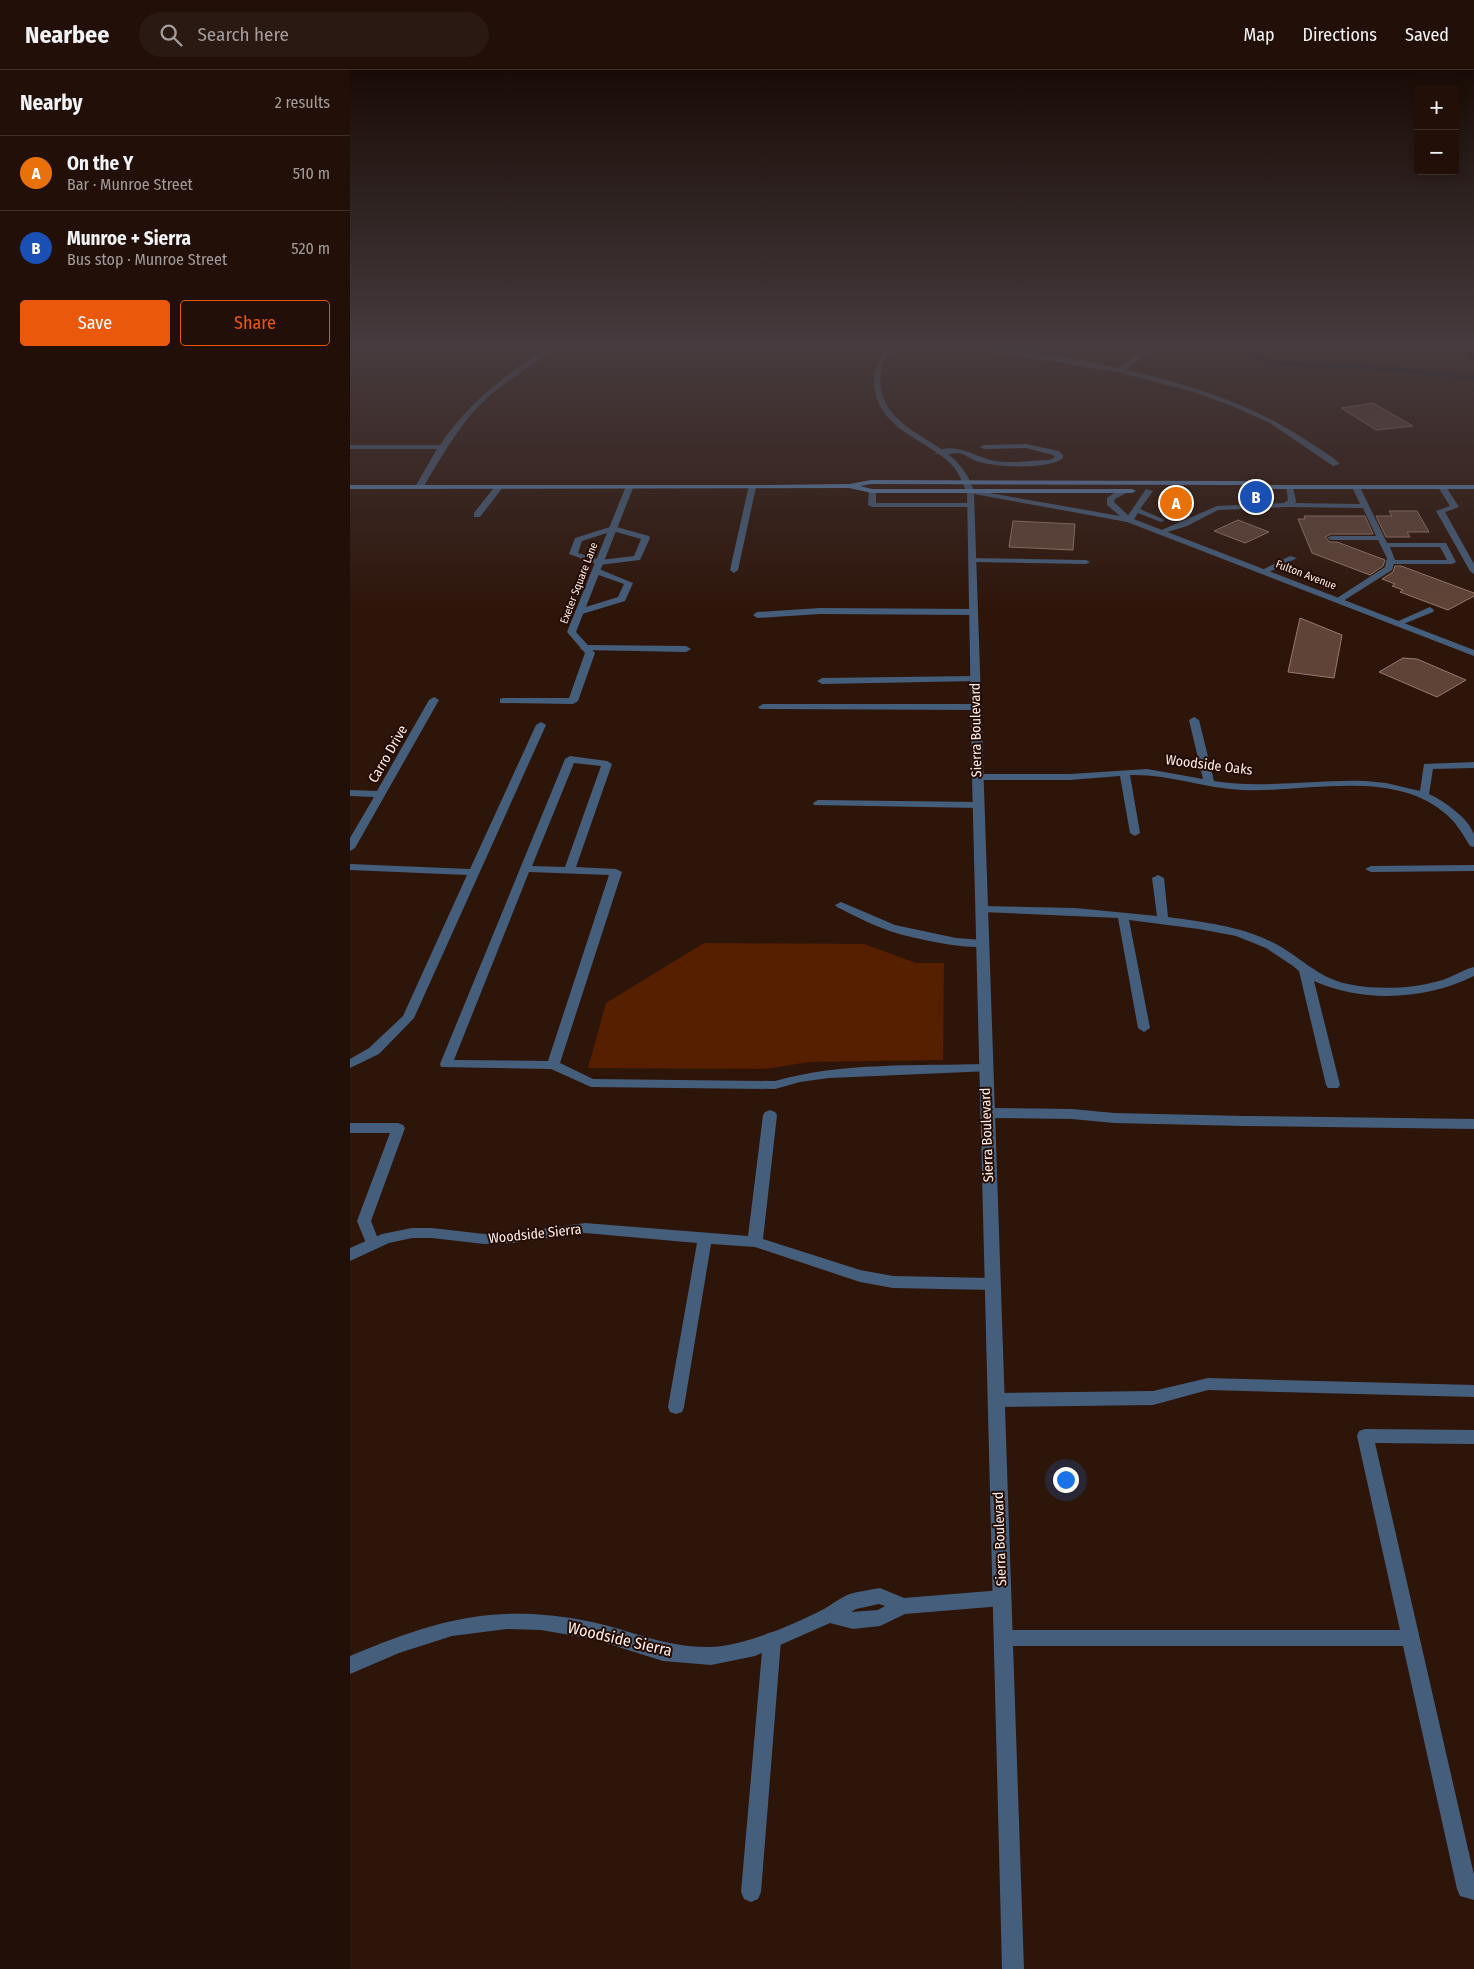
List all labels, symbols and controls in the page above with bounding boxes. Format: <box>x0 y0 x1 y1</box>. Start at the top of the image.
search box <box>139 12 489 57</box>
text: Nearbee <box>25 21 109 49</box>
icon: search <box>157 21 185 49</box>
text: Search here <box>197 23 289 46</box>
text: Map <box>1243 24 1275 46</box>
text: Directions <box>1303 24 1377 46</box>
text: Saved <box>1405 24 1449 46</box>
map controls <box>1414 85 1459 175</box>
button: + <box>1414 85 1459 130</box>
text: Nearby <box>20 90 82 116</box>
text: 2 results <box>275 93 330 112</box>
button: − <box>1414 130 1459 175</box>
text: On the Y <box>67 152 133 175</box>
text: A <box>32 164 40 183</box>
text: 510 m <box>293 164 330 183</box>
text: Bar · Munroe Street <box>67 175 193 194</box>
text: Munroe + Sierra <box>67 227 191 250</box>
text: B <box>32 239 40 258</box>
text: 520 m <box>291 239 330 258</box>
text: Bus stop · Munroe Street <box>67 250 227 269</box>
button: Save <box>20 300 170 346</box>
button: Share <box>180 300 330 346</box>
pin: B <box>1240 478 1272 516</box>
pin: A <box>1160 484 1192 522</box>
street label: Exeter Square Lane <box>558 540 600 626</box>
street label: Fulton Avenue <box>1274 558 1338 592</box>
street label: Sierra Boulevard <box>967 683 985 777</box>
street label: Carro Drive <box>365 722 411 786</box>
street label: Woodside Oaks <box>1164 751 1254 779</box>
street label: Sierra Boulevard <box>977 1087 997 1183</box>
street label: Woodside Sierra <box>488 1221 582 1247</box>
your location <box>1053 1467 1079 1493</box>
street label: Sierra Boulevard <box>990 1491 1010 1587</box>
street label: Woodside Sierra <box>566 1618 674 1660</box>

